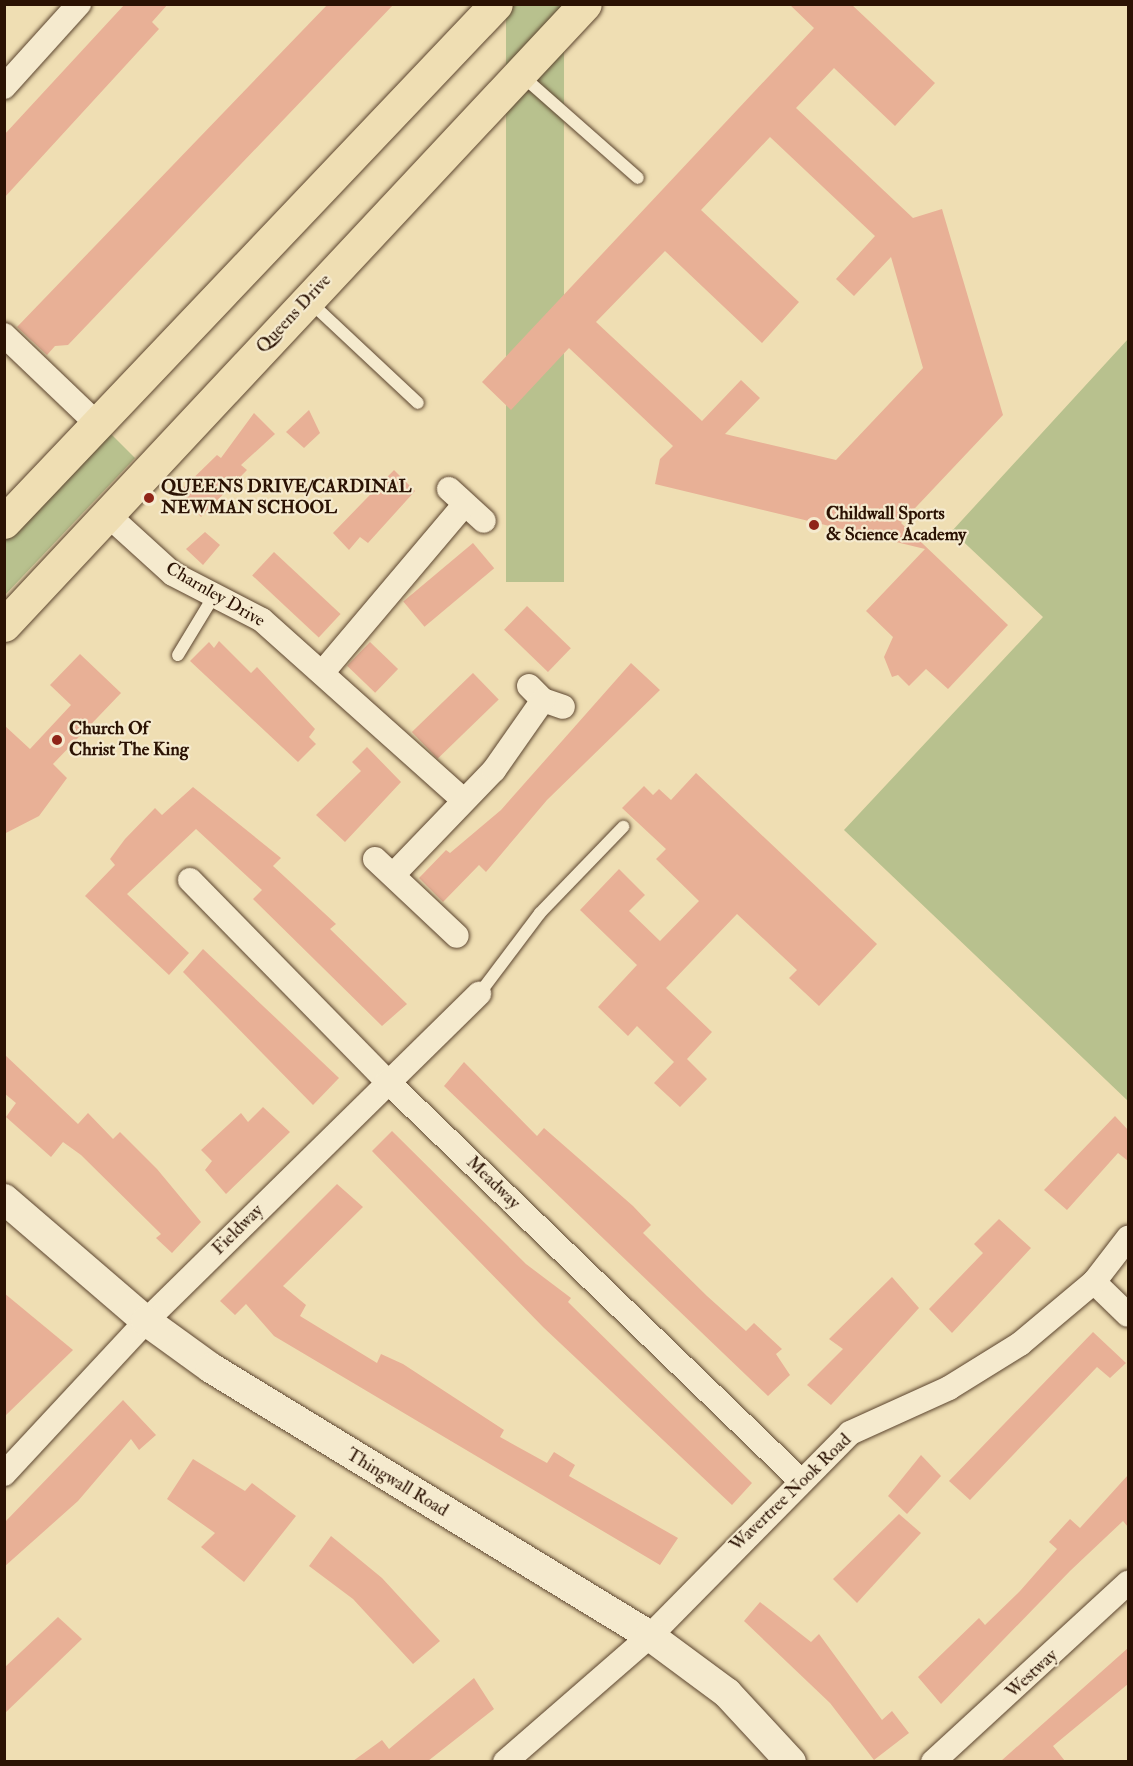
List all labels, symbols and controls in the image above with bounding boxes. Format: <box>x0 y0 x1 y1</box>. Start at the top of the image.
street label: Queens Drive <box>252 270 336 358</box>
place label: QUEENS DRIVE/CARDINAL NEWMAN SCHOOL <box>161 477 411 520</box>
marker: QUEENS DRIVE/CARDINAL NEWMAN SCHOOL <box>142 491 156 505</box>
place label: Childwall Sports & Science Academy <box>826 504 966 546</box>
marker: Childwall Sports & Science Academy <box>807 518 821 532</box>
street label: Charnley Drive <box>162 558 268 632</box>
place label: Church Of Christ The King <box>69 719 189 762</box>
marker: Church Of Christ The King <box>50 733 64 747</box>
street label: Meadway <box>461 1152 525 1214</box>
street label: Fieldway <box>208 1200 268 1260</box>
street label: Wavertree Nook Road <box>726 1430 856 1556</box>
street label: Thingwall Road <box>342 1444 452 1522</box>
street label: Westway <box>1002 1645 1062 1703</box>

